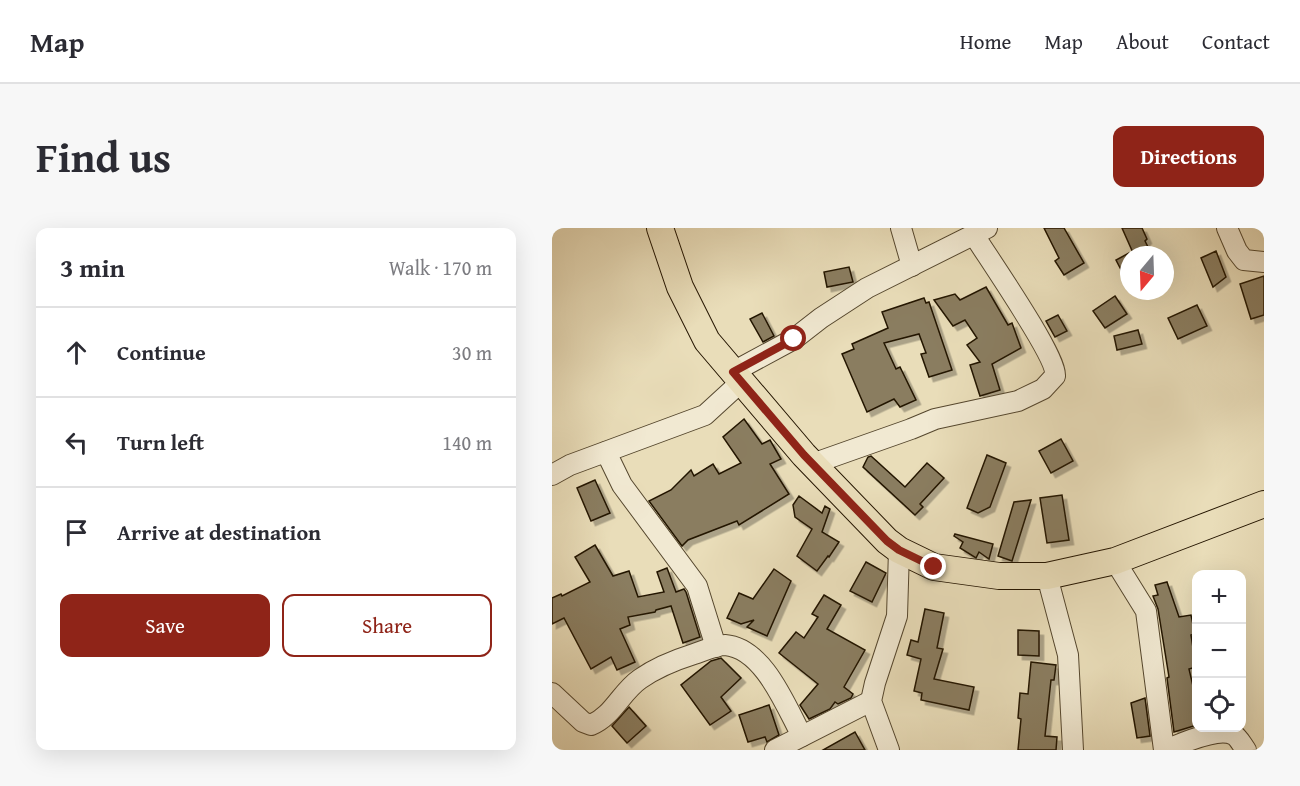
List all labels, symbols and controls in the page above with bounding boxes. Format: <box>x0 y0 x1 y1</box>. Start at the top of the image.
text: Map <box>30 21 84 62</box>
text: Home <box>960 26 1011 57</box>
text: Map <box>1044 26 1083 57</box>
text: About <box>1116 26 1169 57</box>
text: Contact <box>1202 26 1270 57</box>
text: Find us <box>36 126 171 187</box>
button: Directions <box>1113 126 1264 187</box>
north arrow <box>1120 246 1174 300</box>
text: 3 min <box>60 248 125 287</box>
text: Walk · 170 m <box>389 253 492 282</box>
route start <box>780 325 806 351</box>
icon: ahead <box>60 336 93 369</box>
text: Continue <box>117 336 206 368</box>
text: 30 m <box>452 338 492 367</box>
icon: left <box>60 426 93 459</box>
text: Turn left <box>117 426 204 458</box>
text: 140 m <box>442 428 492 457</box>
icon: arrive <box>60 516 93 549</box>
text: Arrive at destination <box>117 516 321 548</box>
route end <box>920 553 946 579</box>
map controls <box>1192 570 1246 732</box>
button: + <box>1192 570 1246 624</box>
button: Save <box>60 594 270 657</box>
button: Share <box>282 594 492 657</box>
button: − <box>1192 624 1246 678</box>
button: locate <box>1192 678 1246 732</box>

